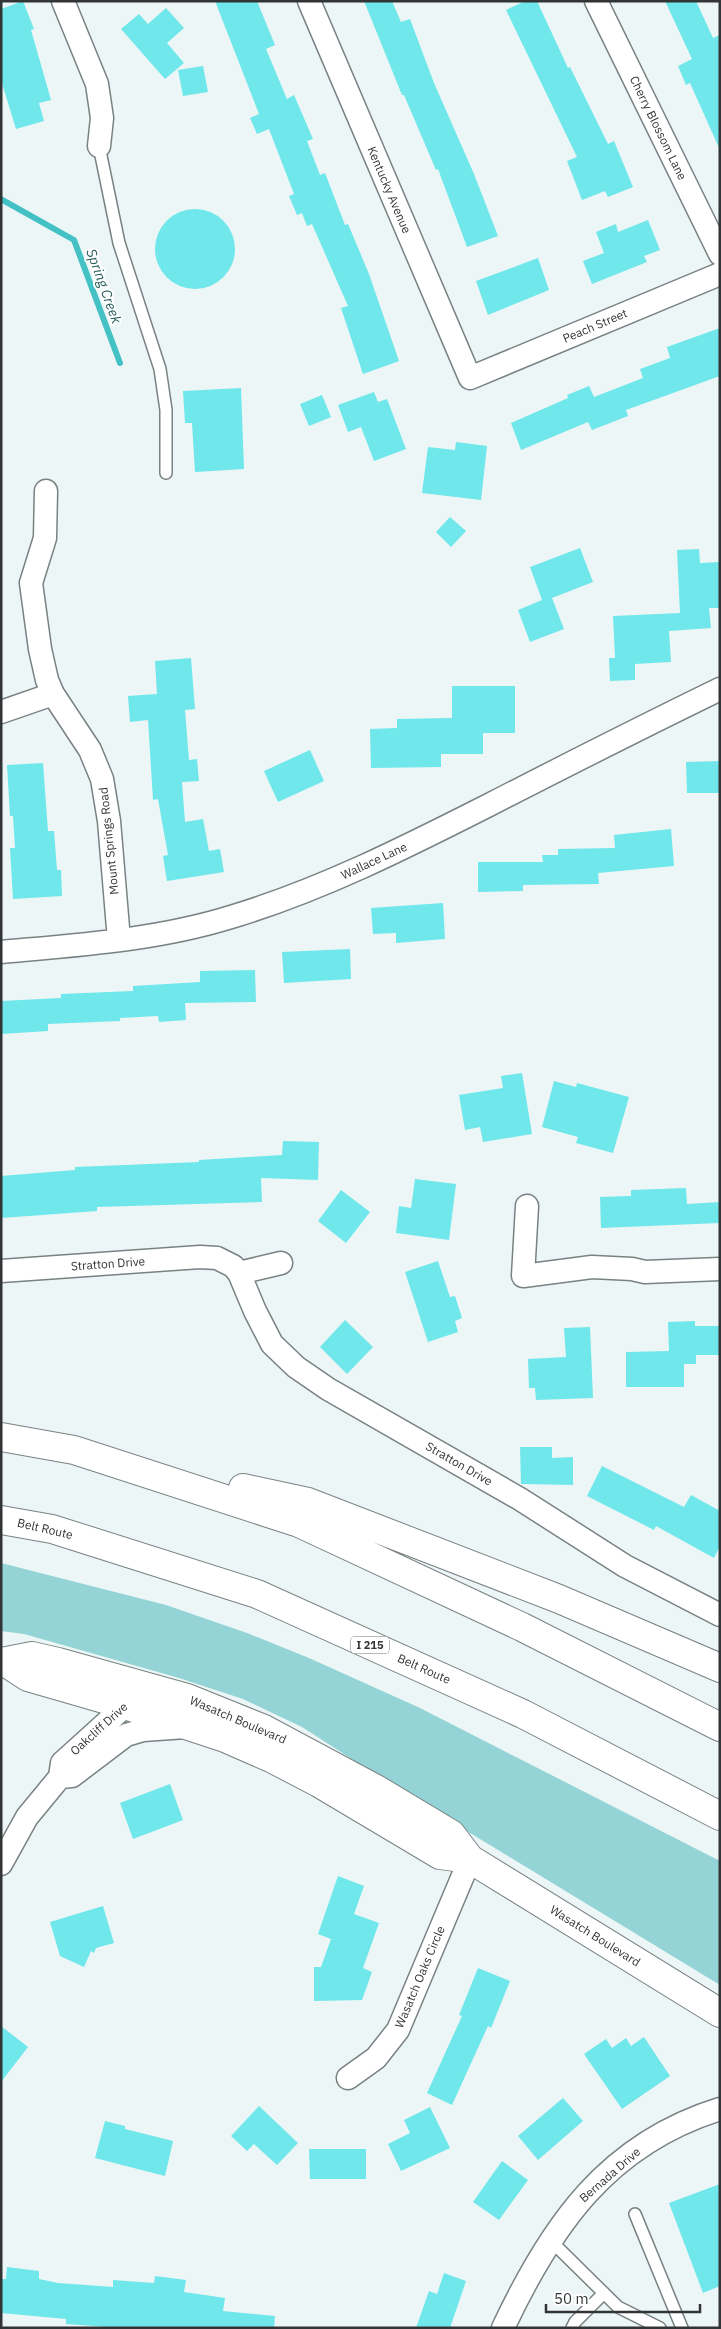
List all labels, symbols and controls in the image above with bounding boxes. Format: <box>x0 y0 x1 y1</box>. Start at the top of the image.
street label: Cherry Blossom Lane <box>627 73 690 183</box>
street label: Kentucky Avenue <box>364 144 415 236</box>
water label: Spring Creek <box>82 246 126 327</box>
street label: Peach Street <box>560 305 629 346</box>
street label: Mount Springs Road <box>95 787 122 895</box>
street label: Wallace Lane <box>338 839 410 882</box>
street label: Stratton Drive <box>70 1253 146 1274</box>
street label: Stratton Drive <box>423 1438 496 1489</box>
street label: Belt Route <box>16 1515 75 1542</box>
road number: I 215 <box>351 1636 389 1654</box>
street label: Belt Route <box>395 1650 453 1687</box>
street label: Wasatch Boulevard <box>188 1692 289 1747</box>
street label: Oakcliff Drive <box>67 1699 131 1758</box>
street label: Wasatch Boulevard <box>547 1902 643 1969</box>
street label: Wasatch Oaks Circle <box>391 1923 448 2030</box>
street label: Bernada Drive <box>576 2144 644 2205</box>
scale bar <box>546 2282 700 2314</box>
text: 50 m <box>554 2289 589 2308</box>

